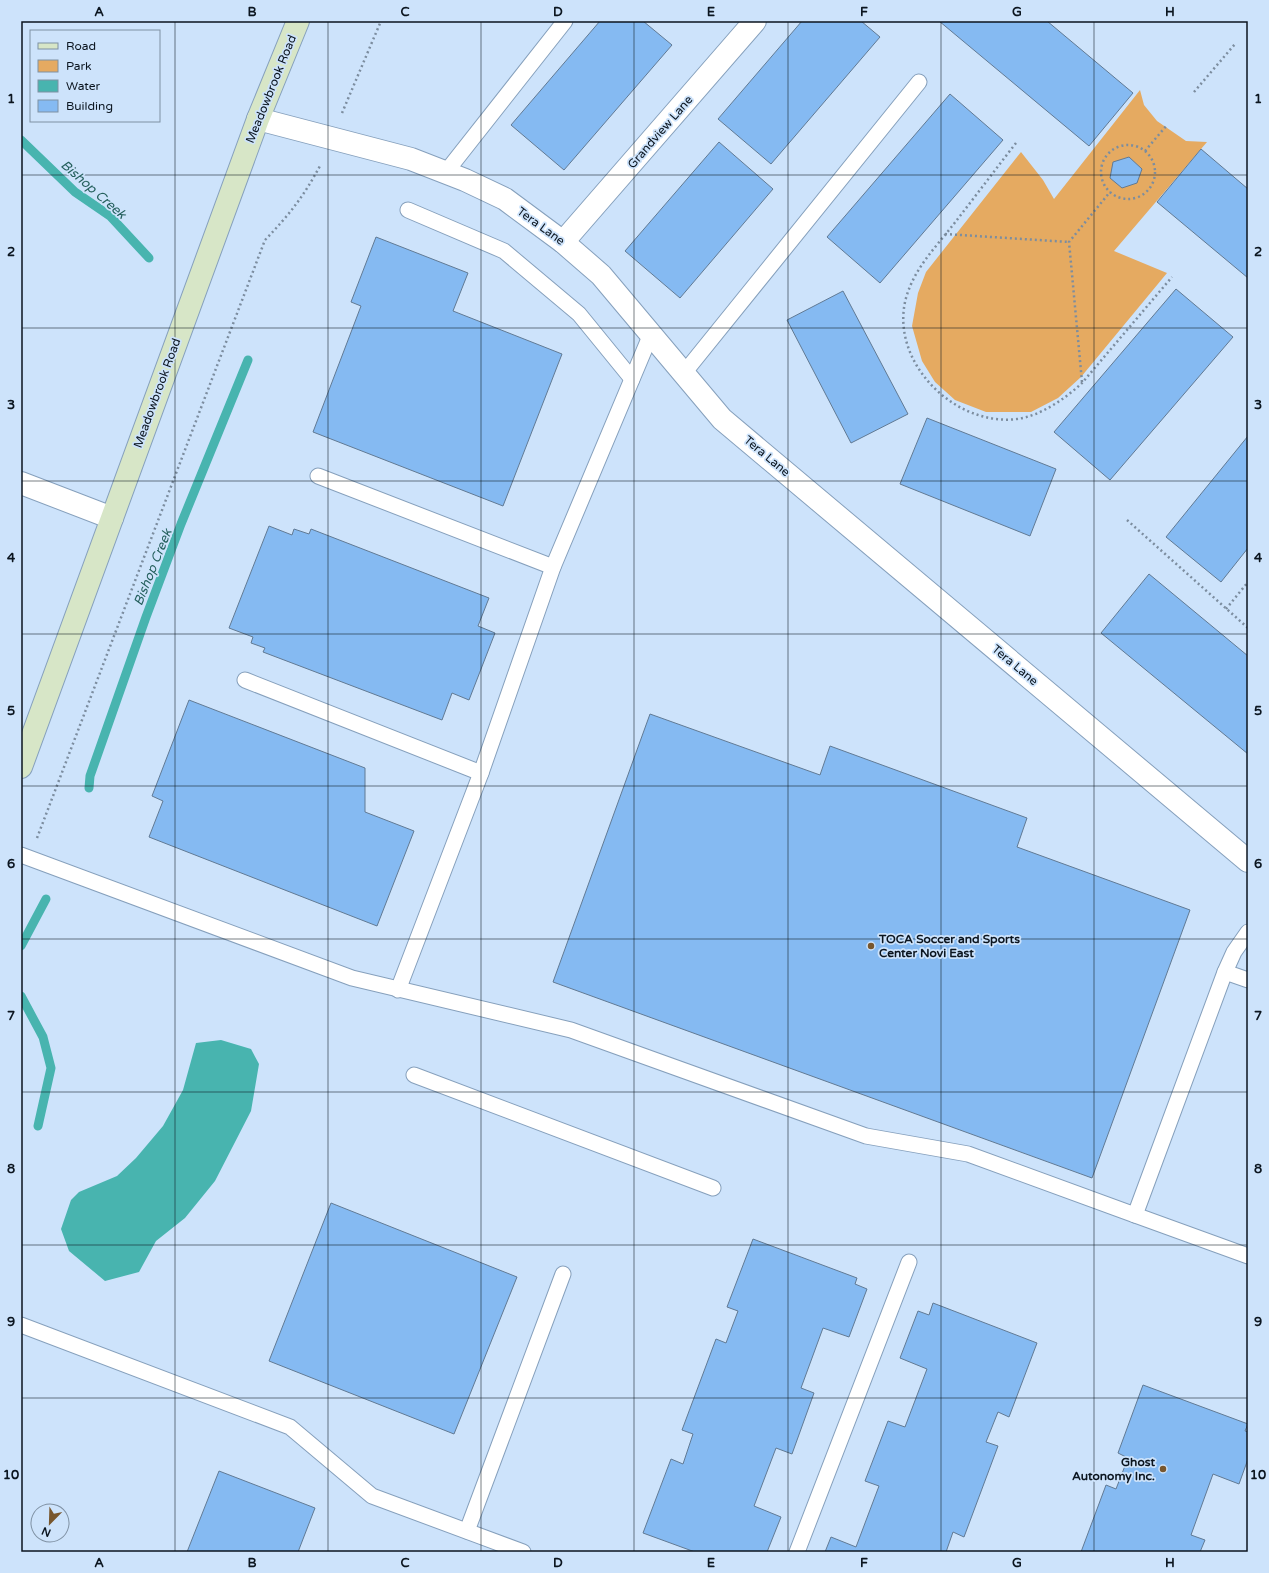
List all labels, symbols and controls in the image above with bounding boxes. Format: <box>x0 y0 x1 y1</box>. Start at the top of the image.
text: A <box>94 4 104 20</box>
text: B <box>247 4 257 20</box>
text: C <box>400 4 410 20</box>
text: D <box>553 4 563 20</box>
text: E <box>707 4 715 20</box>
text: F <box>860 4 868 20</box>
text: G <box>1012 4 1022 20</box>
text: H <box>1165 4 1175 20</box>
legend <box>30 30 160 122</box>
street label: Meadowbrook Road <box>243 33 299 145</box>
text: Road <box>66 39 96 53</box>
text: Park <box>66 59 92 73</box>
text: Water <box>66 79 101 93</box>
text: 1 <box>7 91 15 107</box>
text: 1 <box>1254 91 1262 107</box>
street label: Grandview Lane <box>625 93 696 171</box>
text: Building <box>66 99 113 113</box>
water label: Bishop Creek <box>57 157 130 223</box>
street label: Tera Lane <box>514 204 568 248</box>
text: 2 <box>7 244 15 260</box>
text: 2 <box>1254 244 1262 260</box>
street label: Meadowbrook Road <box>131 336 183 450</box>
text: 3 <box>7 397 15 413</box>
text: 3 <box>1254 397 1262 413</box>
street label: Tera Lane <box>741 433 793 479</box>
water label: Bishop Creek <box>130 526 176 608</box>
text: 4 <box>7 550 16 566</box>
text: 4 <box>1254 550 1263 566</box>
street label: Tera Lane <box>989 642 1041 688</box>
text: 5 <box>7 703 15 719</box>
text: 5 <box>1254 703 1262 719</box>
text: 6 <box>7 856 15 872</box>
text: 6 <box>1254 856 1262 872</box>
place label: TOCA Soccer and Sports Center Novi East <box>878 932 1020 960</box>
marker: TOCA Soccer and Sports Center Novi East <box>866 941 876 951</box>
text: 7 <box>7 1008 15 1024</box>
text: 7 <box>1254 1008 1262 1024</box>
text: 8 <box>7 1161 15 1177</box>
text: 8 <box>1254 1161 1262 1177</box>
text: 9 <box>7 1314 15 1330</box>
text: 9 <box>1254 1314 1262 1330</box>
place label: Ghost Autonomy Inc. <box>1072 1455 1155 1484</box>
marker: Ghost Autonomy Inc. <box>1158 1464 1168 1474</box>
text: 10 <box>3 1467 19 1483</box>
text: 10 <box>1250 1467 1266 1483</box>
north arrow <box>30 1503 70 1543</box>
text: N <box>40 1524 53 1539</box>
text: A <box>94 1555 104 1571</box>
text: B <box>247 1555 257 1571</box>
text: C <box>400 1555 410 1571</box>
text: D <box>553 1555 563 1571</box>
text: E <box>707 1555 715 1571</box>
text: F <box>860 1555 868 1571</box>
text: G <box>1012 1555 1022 1571</box>
text: H <box>1165 1555 1175 1571</box>

